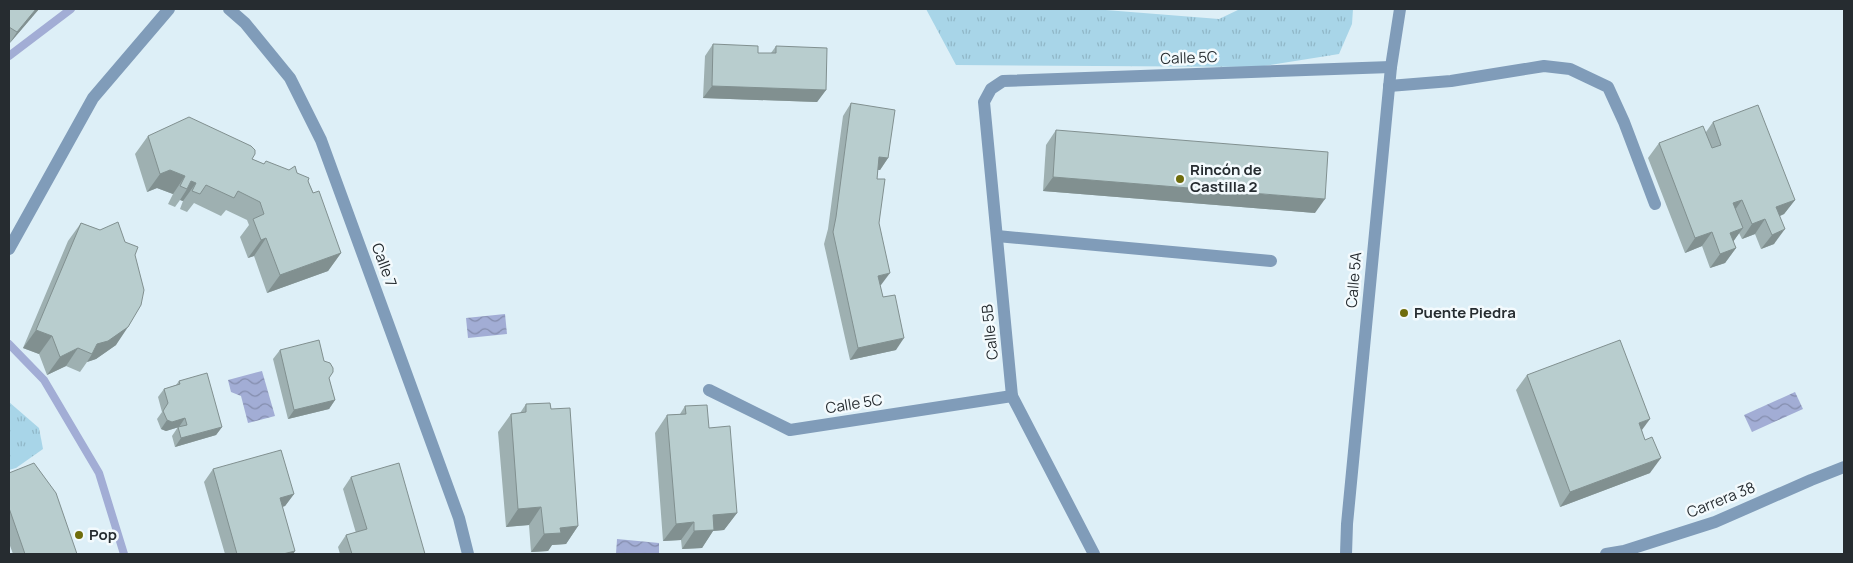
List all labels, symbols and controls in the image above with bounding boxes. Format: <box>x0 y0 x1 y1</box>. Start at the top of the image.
street label: Calle 5C <box>1160 46 1218 69</box>
place label: Rincón de Castilla 2 <box>1190 159 1262 197</box>
marker: Rincón de Castilla 2 <box>1174 173 1186 185</box>
street label: Calle 7 <box>367 240 402 290</box>
street label: Calle 5A <box>1341 251 1366 309</box>
place label: Puente Piedra <box>1414 302 1516 323</box>
street label: Calle 5B <box>976 303 1003 361</box>
marker: Puente Piedra <box>1398 307 1410 319</box>
street label: Calle 5C <box>824 389 884 418</box>
street label: Carrera 38 <box>1684 476 1758 523</box>
place label: Pop <box>89 524 117 545</box>
marker: Pop <box>73 529 85 541</box>

